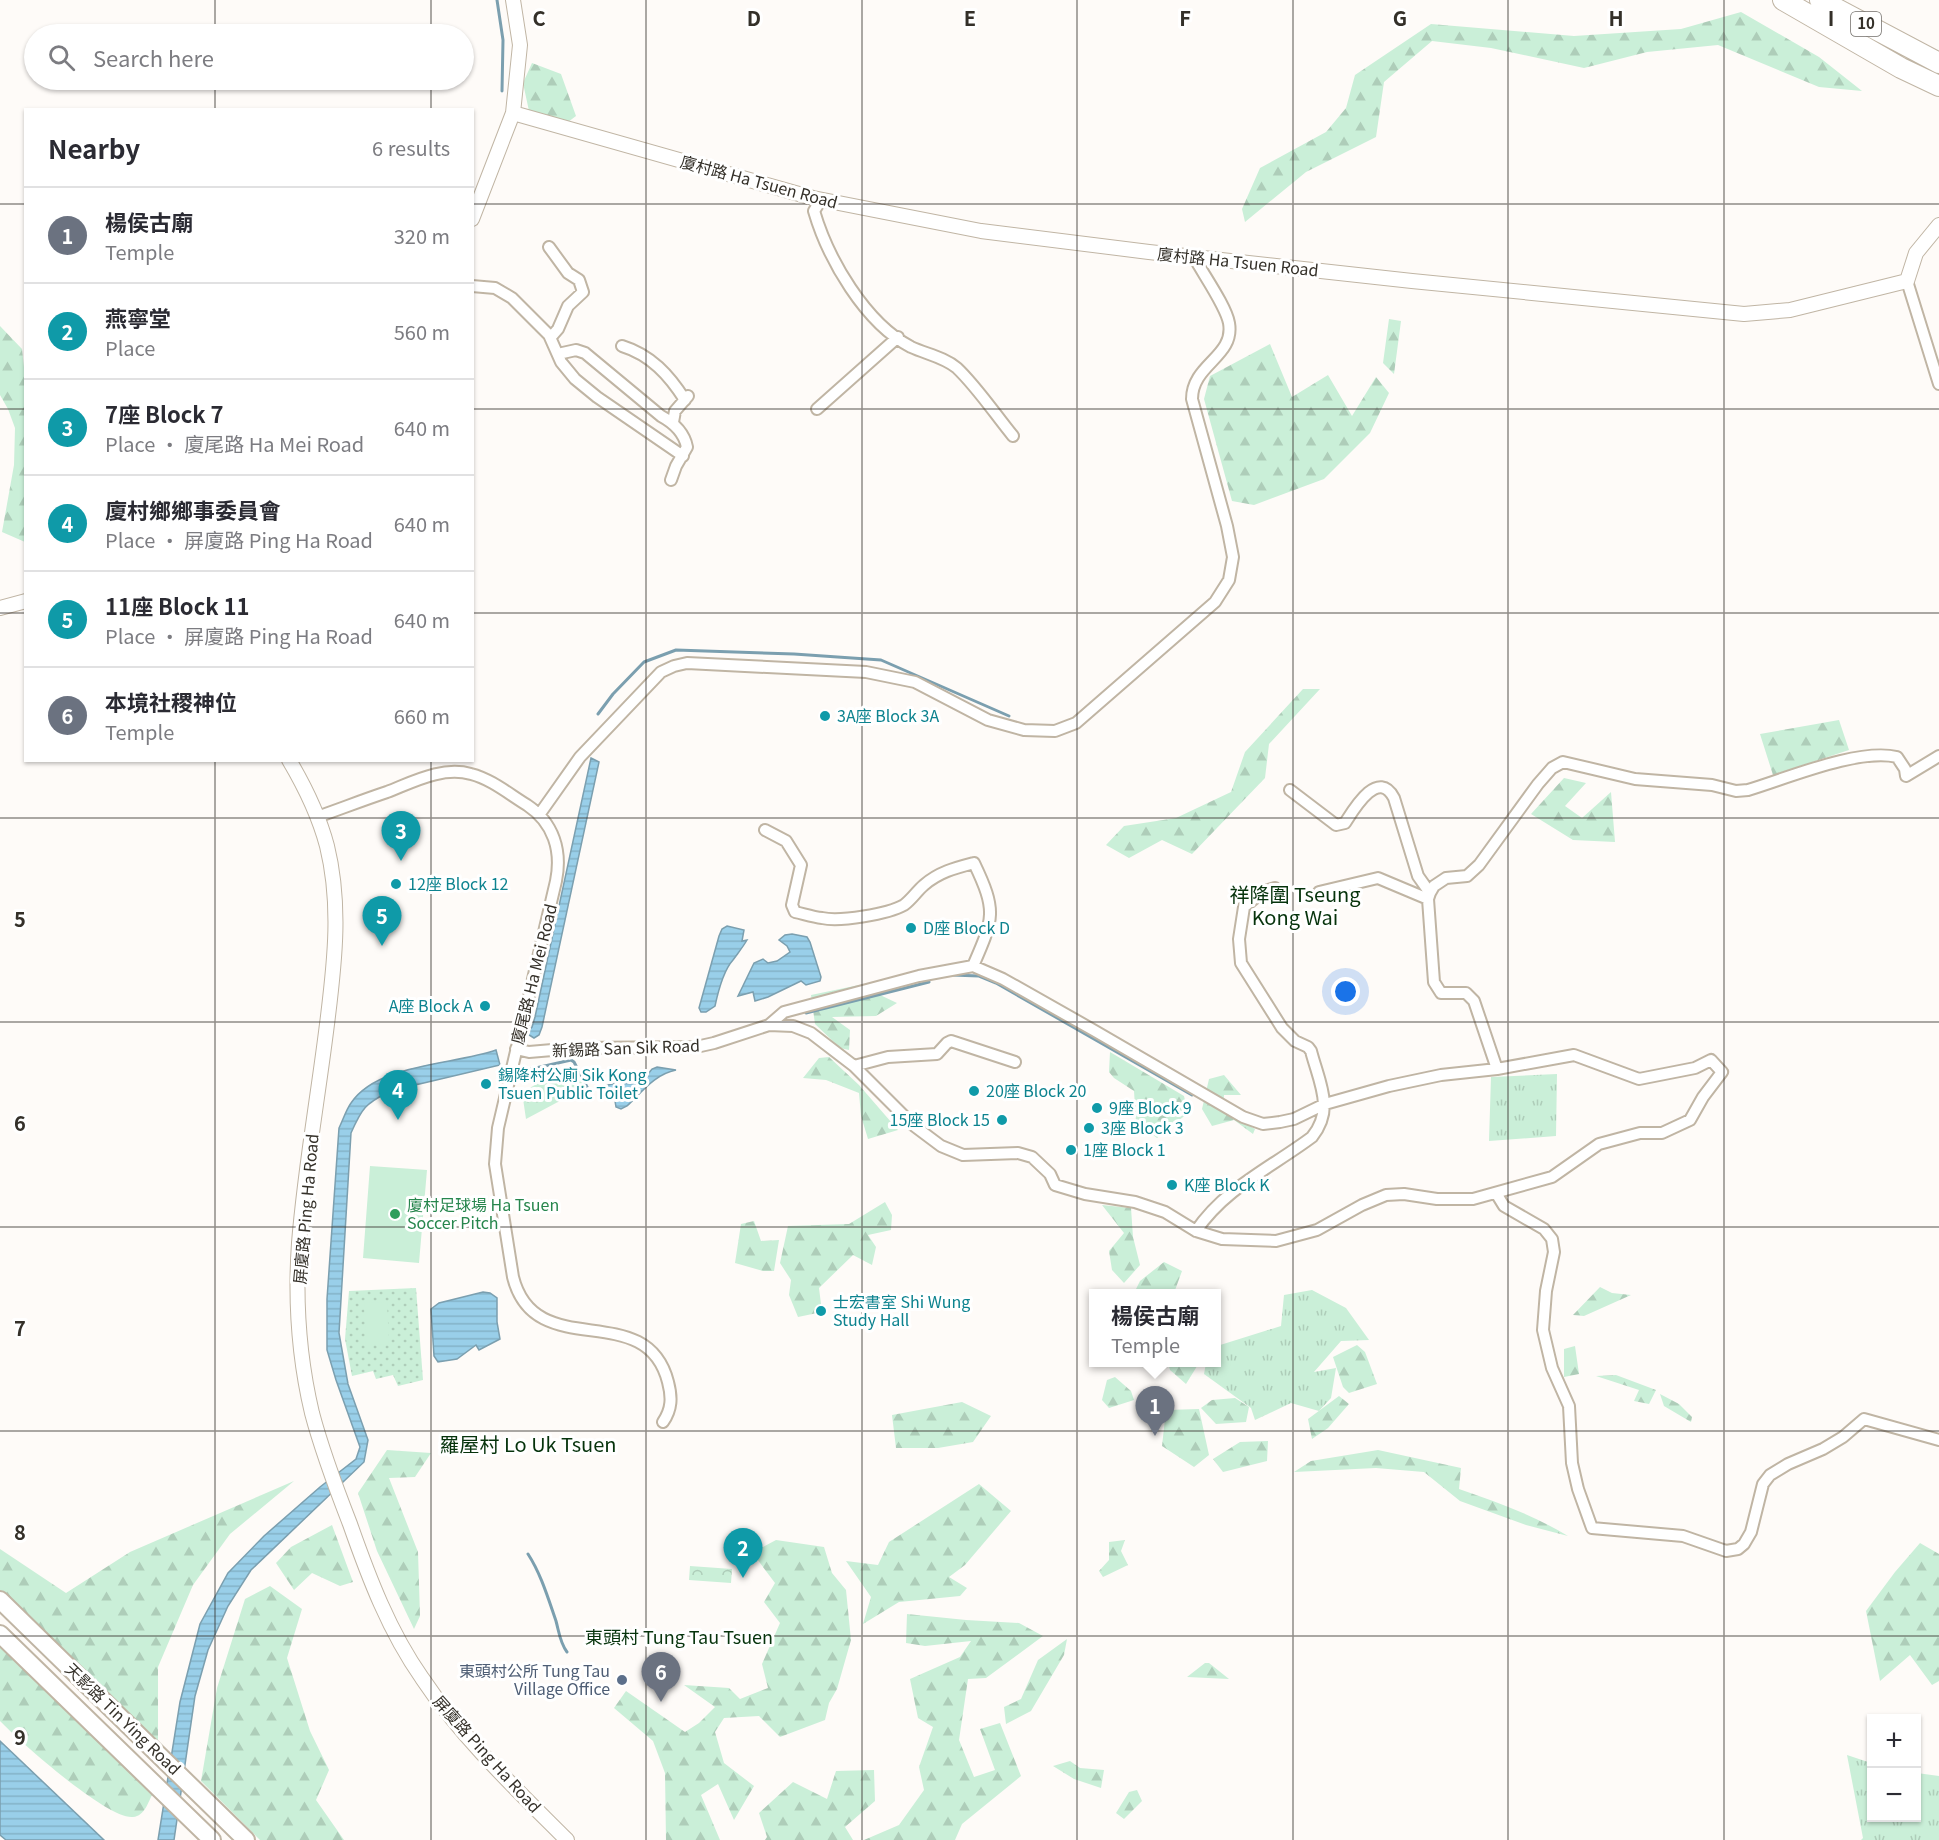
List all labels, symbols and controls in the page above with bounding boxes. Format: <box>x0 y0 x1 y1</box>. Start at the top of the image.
text: C <box>532 3 546 32</box>
text: D <box>747 3 761 32</box>
text: E <box>964 3 976 32</box>
text: F <box>1179 3 1191 32</box>
text: G <box>1393 3 1407 32</box>
text: H <box>1608 3 1624 32</box>
text: I <box>1828 3 1834 32</box>
road number: 10 <box>1851 12 1881 36</box>
search box <box>24 24 474 90</box>
icon: search <box>45 41 78 74</box>
text: Search here <box>93 41 214 73</box>
text: Nearby <box>48 129 140 166</box>
text: 6 results <box>372 133 450 162</box>
street label: 廈村路 Ha Tsuen Road <box>678 148 841 214</box>
text: 楊侯古廟 <box>105 205 193 237</box>
text: 1 <box>62 221 73 250</box>
text: 320 m <box>394 221 450 250</box>
text: Temple <box>105 237 174 266</box>
street label: 廈村路 Ha Tsuen Road <box>1156 241 1320 281</box>
text: 燕寧堂 <box>105 301 171 333</box>
text: 2 <box>62 317 73 346</box>
text: 560 m <box>394 317 450 346</box>
text: Place <box>105 333 155 362</box>
text: 7座 Block 7 <box>105 397 224 429</box>
text: 3 <box>62 413 73 442</box>
text: 640 m <box>394 413 450 442</box>
text: Place · 廈尾路 Ha Mei Road <box>105 429 364 458</box>
text: 廈村鄉鄉事委員會 <box>105 493 281 525</box>
text: 4 <box>62 509 73 538</box>
text: 640 m <box>394 509 450 538</box>
text: Place · 屏廈路 Ping Ha Road <box>105 525 373 554</box>
text: 11座 Block 11 <box>105 589 249 621</box>
text: 5 <box>62 605 73 634</box>
text: 640 m <box>394 605 450 634</box>
text: Place · 屏廈路 Ping Ha Road <box>105 621 373 650</box>
text: 本境社稷神位 <box>105 685 237 717</box>
text: 6 <box>62 701 73 730</box>
text: 660 m <box>394 701 450 730</box>
place label: 3A座 Block 3A <box>837 703 939 727</box>
marker: 3A座 Block 3A <box>818 709 832 723</box>
text: Temple <box>105 717 174 746</box>
pin: 3 <box>382 812 420 861</box>
place label: 12座 Block 12 <box>408 871 509 895</box>
marker: 12座 Block 12 <box>389 877 403 891</box>
district label: 祥降圍 Tseung Kong Wai <box>1229 879 1361 931</box>
pin: 5 <box>362 896 401 946</box>
street label: 廈尾路 Ha Mei Road <box>504 901 562 1046</box>
text: 5 <box>14 904 26 933</box>
place label: D座 Block D <box>923 915 1010 939</box>
marker: D座 Block D <box>904 921 918 935</box>
your location <box>1331 977 1360 1006</box>
place label: A座 Block A <box>389 993 473 1017</box>
marker: A座 Block A <box>478 999 492 1013</box>
street label: 新錫路 San Sik Road <box>552 1032 700 1062</box>
place label: 錫降村公廁 Sik Kong Tsuen Public Toilet <box>498 1062 647 1104</box>
pin: 4 <box>378 1070 418 1120</box>
marker: 錫降村公廁 Sik Kong Tsuen Public Toilet <box>479 1077 493 1091</box>
place label: 20座 Block 20 <box>986 1078 1087 1102</box>
marker: 20座 Block 20 <box>967 1084 981 1098</box>
place label: 9座 Block 9 <box>1109 1095 1192 1119</box>
marker: 9座 Block 9 <box>1090 1101 1104 1115</box>
place label: 15座 Block 15 <box>890 1107 990 1131</box>
text: 6 <box>14 1108 26 1137</box>
marker: 15座 Block 15 <box>995 1113 1009 1127</box>
place label: 3座 Block 3 <box>1101 1115 1184 1139</box>
marker: 3座 Block 3 <box>1082 1121 1096 1135</box>
street label: 屏廈路 Ping Ha Road <box>286 1133 324 1285</box>
place label: 1座 Block 1 <box>1083 1137 1166 1161</box>
marker: 1座 Block 1 <box>1064 1143 1078 1157</box>
place label: K座 Block K <box>1184 1172 1270 1196</box>
marker: K座 Block K <box>1165 1178 1179 1192</box>
place label: 廈村足球場 Ha Tsuen Soccer Pitch <box>407 1192 559 1234</box>
marker: 廈村足球場 Ha Tsuen Soccer Pitch <box>388 1207 402 1221</box>
place label: 士宏書室 Shi Wung Study Hall <box>833 1289 970 1331</box>
popup <box>1089 1289 1221 1367</box>
text: 楊侯古廟 <box>1111 1298 1199 1330</box>
marker: 士宏書室 Shi Wung Study Hall <box>814 1304 828 1318</box>
text: 7 <box>14 1313 26 1342</box>
text: Temple <box>1111 1330 1180 1359</box>
pin: 1 <box>1136 1386 1174 1436</box>
district label: 羅屋村 Lo Uk Tsuen <box>440 1429 616 1458</box>
text: 8 <box>14 1517 26 1546</box>
pin: 2 <box>724 1528 762 1578</box>
district label: 東頭村 Tung Tau Tsuen <box>585 1623 773 1649</box>
pin: 6 <box>642 1652 680 1702</box>
street label: 天影路 Tin Ying Road <box>61 1657 187 1780</box>
place label: 東頭村公所 Tung Tau Village Office <box>459 1658 610 1700</box>
marker: 東頭村公所 Tung Tau Village Office <box>615 1673 629 1687</box>
street label: 屏廈路 Ping Ha Road <box>428 1689 547 1817</box>
map controls <box>1867 1714 1921 1822</box>
button: + <box>1867 1714 1921 1768</box>
text: 9 <box>14 1722 26 1751</box>
button: − <box>1867 1768 1921 1822</box>

